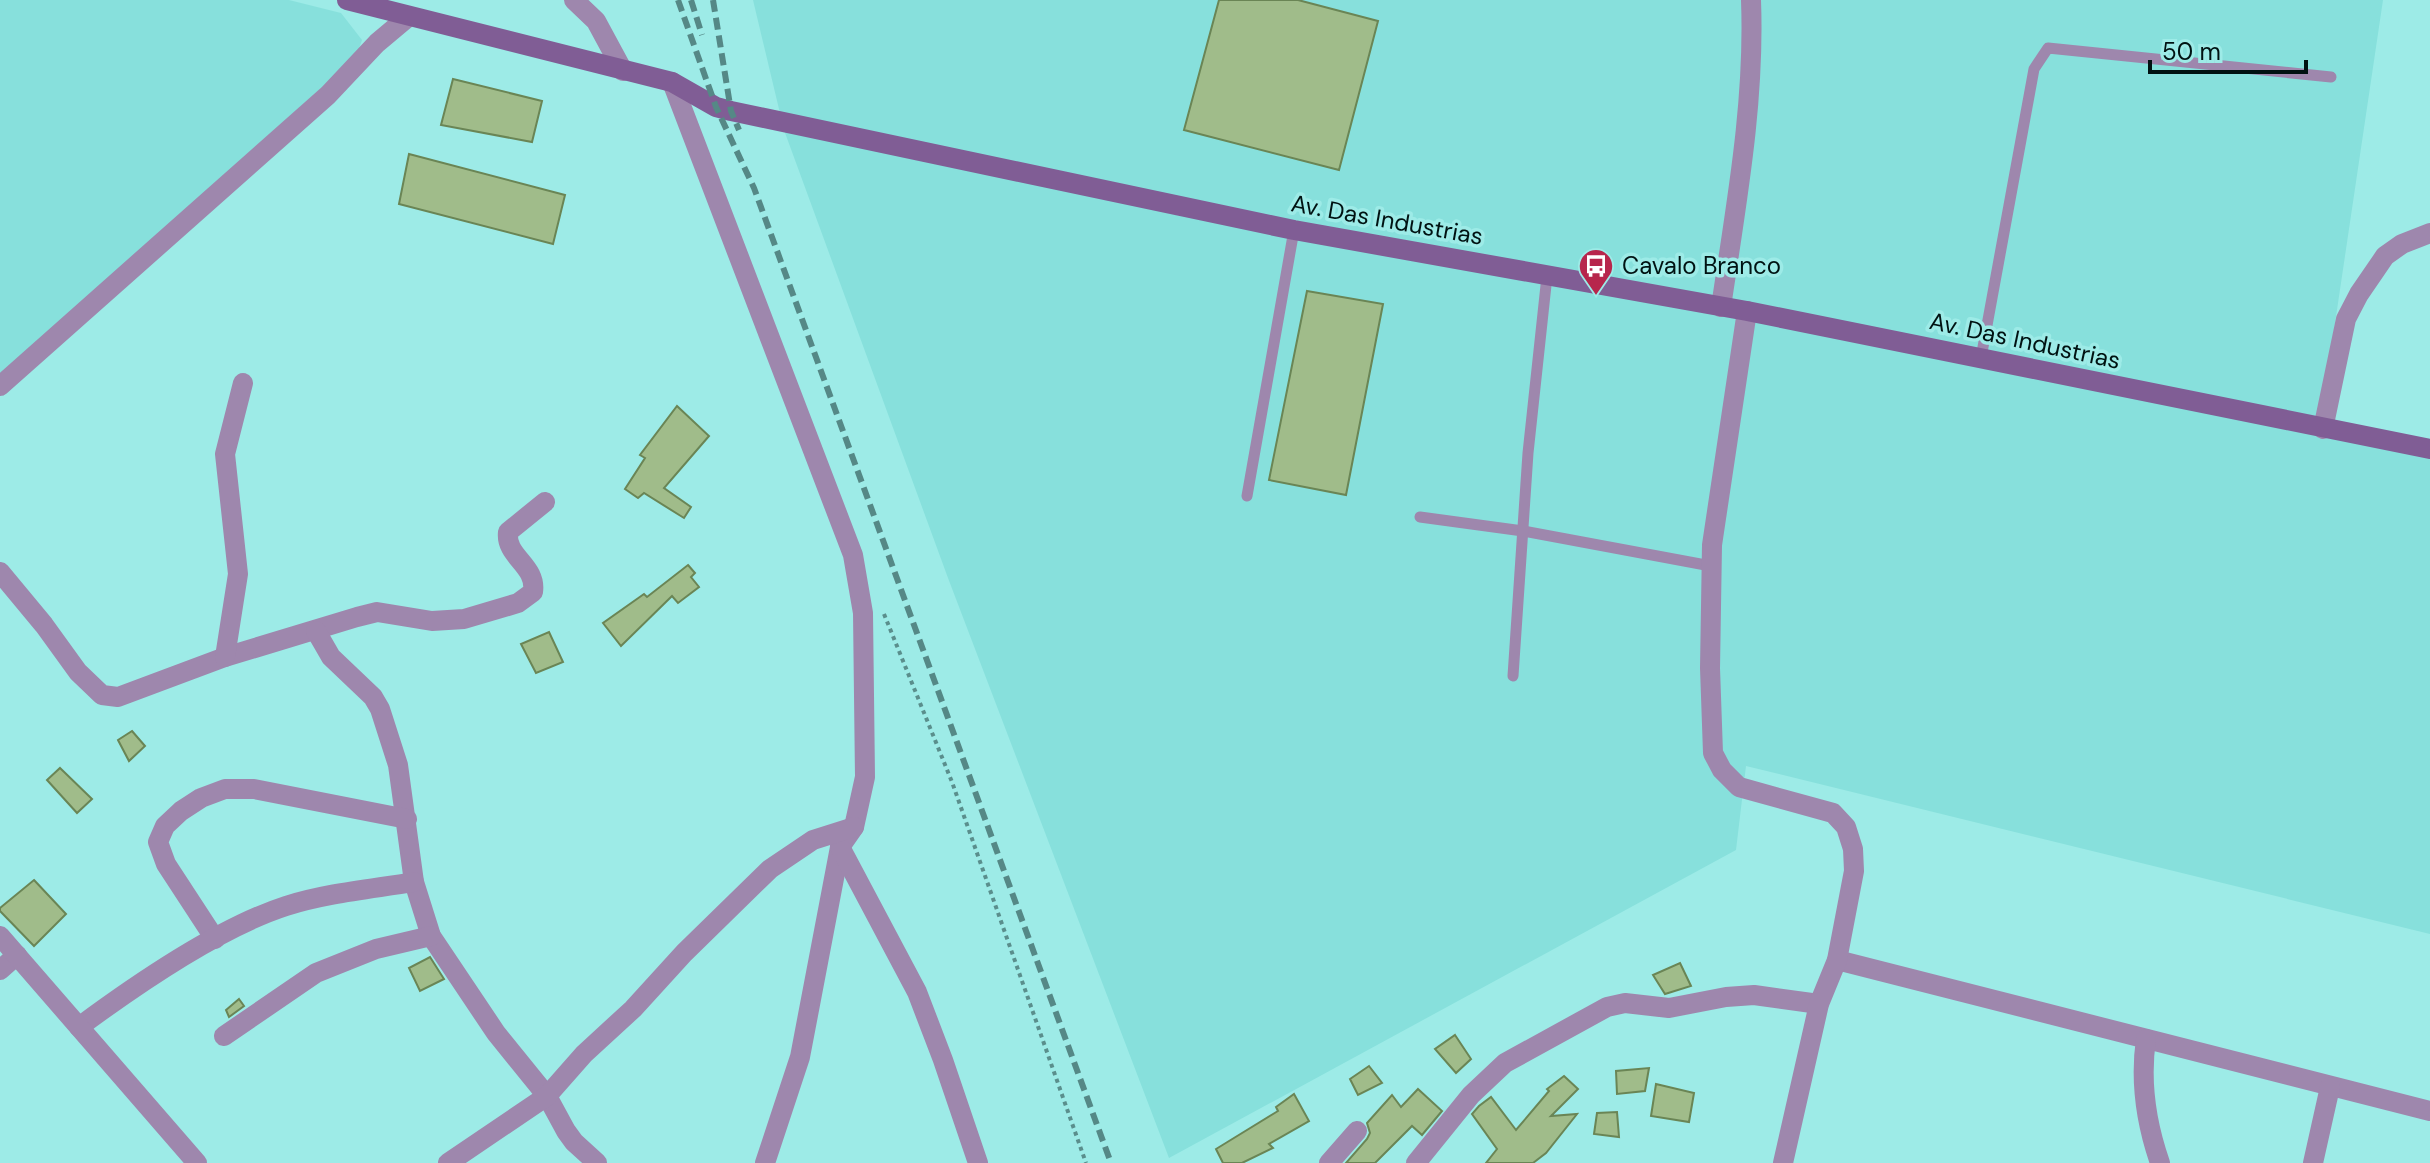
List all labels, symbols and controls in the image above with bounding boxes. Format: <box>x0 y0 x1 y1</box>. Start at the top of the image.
scale bar <box>2150 24 2306 74</box>
text: 50 m <box>2162 36 2221 67</box>
street label: Av. Das Industrias <box>1289 187 1486 252</box>
bus stop icon: Cavalo Branco <box>1577 247 1615 297</box>
place label: Cavalo Branco <box>1622 250 1781 281</box>
street label: Av. Das Industrias <box>1927 305 2123 376</box>

